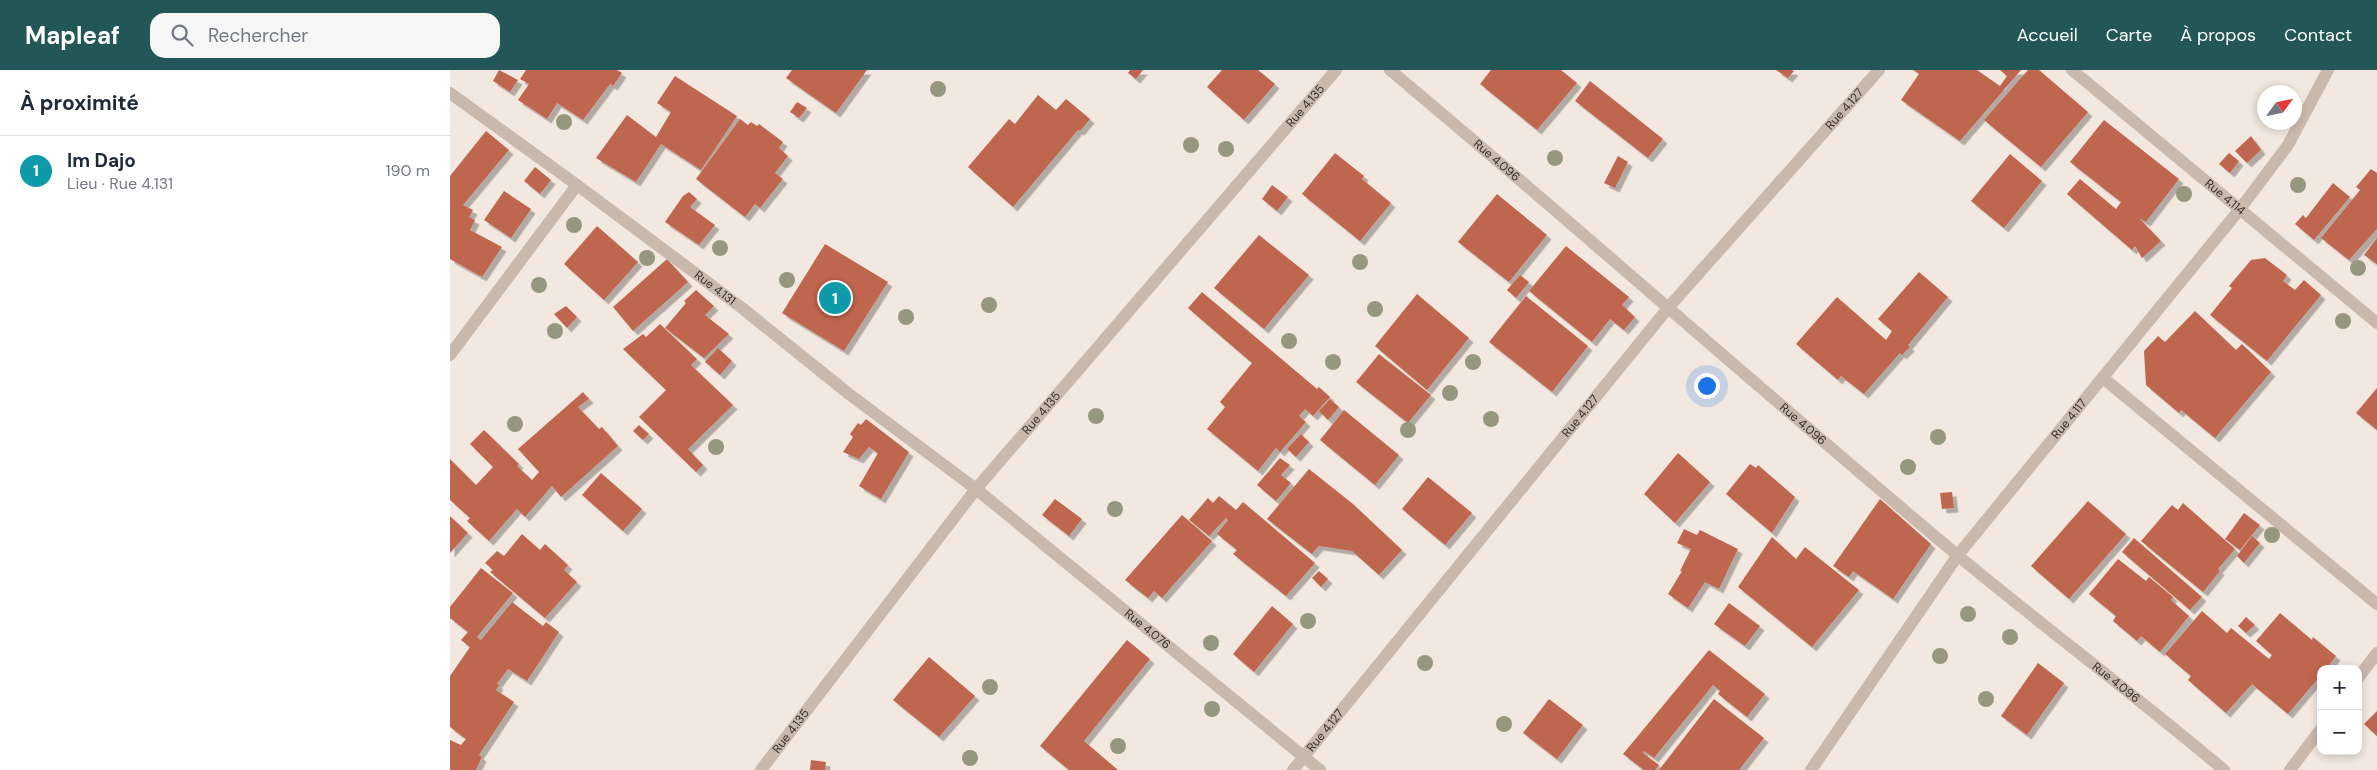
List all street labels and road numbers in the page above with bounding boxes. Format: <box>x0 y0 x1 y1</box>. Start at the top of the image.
street label: Rue 4.135 <box>1282 81 1328 131</box>
street label: Rue 4.127 <box>1822 85 1867 133</box>
street label: Rue 4.096 <box>1470 136 1524 185</box>
street label: Rue 4.114 <box>2201 175 2249 219</box>
street label: Rue 4.131 <box>691 267 739 309</box>
street label: Rue 4.135 <box>1018 388 1064 438</box>
street label: Rue 4.127 <box>1558 391 1602 441</box>
street label: Rue 4.117 <box>2048 395 2090 442</box>
street label: Rue 4.096 <box>1776 400 1830 449</box>
street label: Rue 4.076 <box>1121 606 1174 653</box>
street label: Rue 4.096 <box>2089 659 2143 706</box>
street label: Rue 4.135 <box>769 706 813 756</box>
street label: Rue 4.127 <box>1303 706 1347 755</box>

